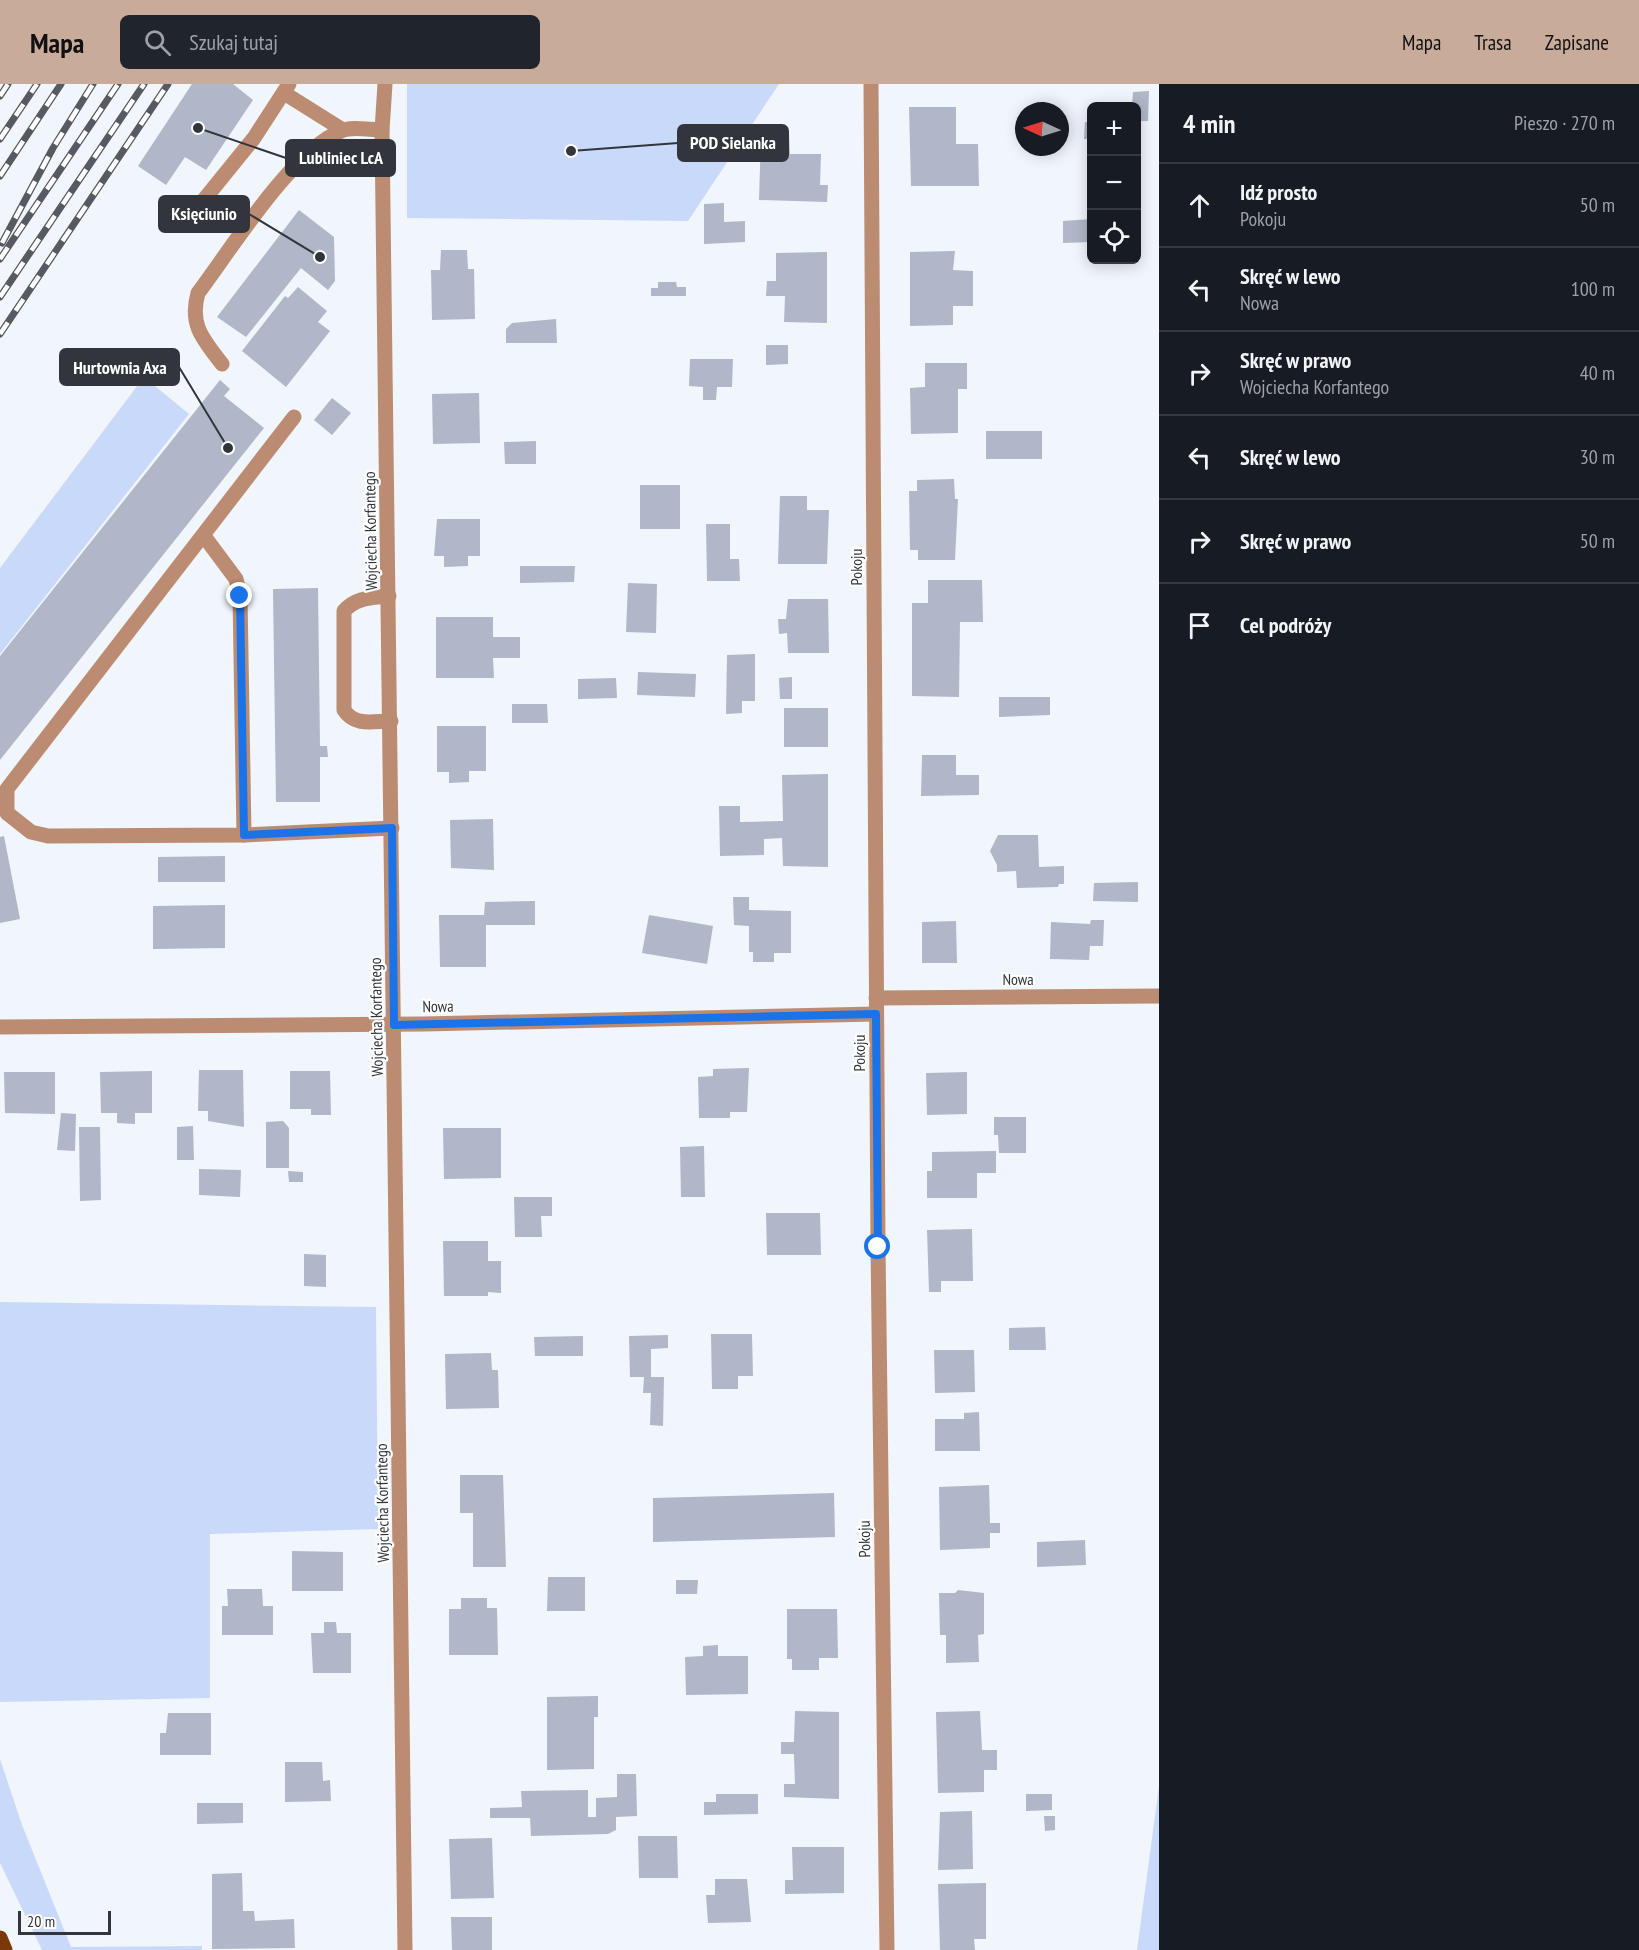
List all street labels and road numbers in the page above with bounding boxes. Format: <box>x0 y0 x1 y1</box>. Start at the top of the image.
street label: Wojciecha Korfantego <box>359 471 381 591</box>
street label: Pokoju <box>846 548 866 586</box>
street label: Wojciecha Korfantego <box>365 957 387 1077</box>
street label: Nowa <box>1002 969 1034 989</box>
street label: Nowa <box>422 996 454 1016</box>
street label: Pokoju <box>849 1034 869 1072</box>
street label: Wojciecha Korfantego <box>371 1443 393 1563</box>
street label: Pokoju <box>854 1520 874 1558</box>

